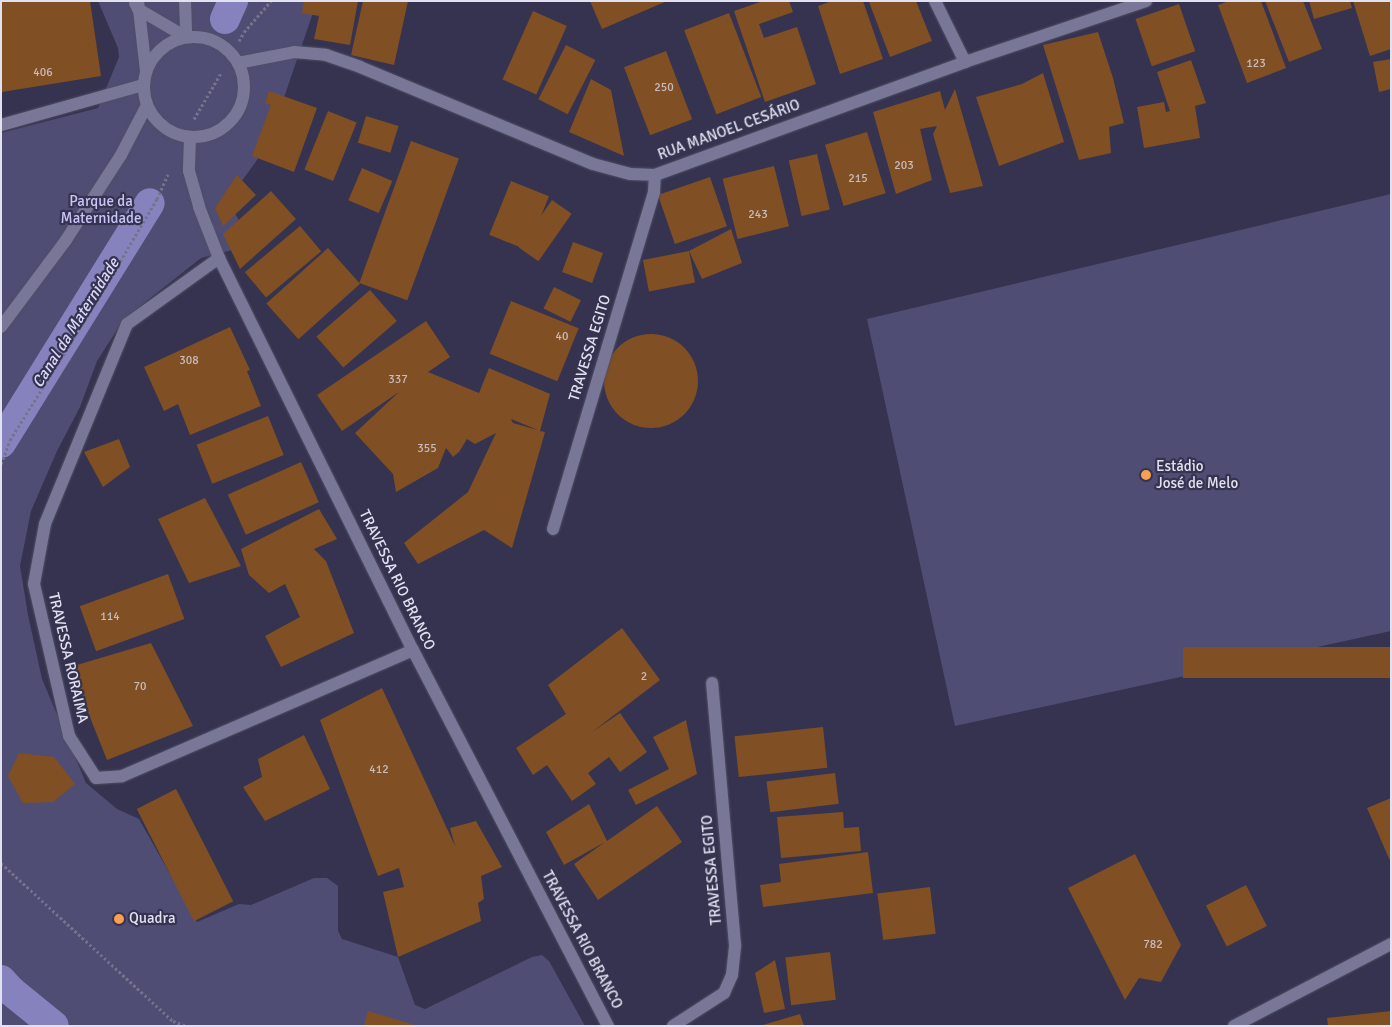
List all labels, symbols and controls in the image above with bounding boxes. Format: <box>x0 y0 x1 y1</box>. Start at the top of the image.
house number: 123 <box>1246 57 1266 71</box>
house number: 406 <box>33 66 53 80</box>
house number: 250 <box>654 81 674 95</box>
street label: RUA MANOEL CESÁRIO <box>655 96 803 164</box>
house number: 203 <box>894 159 914 173</box>
house number: 215 <box>848 172 868 186</box>
park label: Parque da Maternidade <box>61 192 141 227</box>
house number: 243 <box>748 208 768 222</box>
water label: Canal da Maternidade <box>28 255 124 391</box>
street label: TRAVESSA EGITO <box>565 293 615 403</box>
house number: 40 <box>556 330 568 344</box>
house number: 308 <box>179 354 199 368</box>
house number: 337 <box>388 373 408 387</box>
house number: 355 <box>417 442 437 456</box>
place label: Estádio José de Melo <box>1156 457 1238 492</box>
marker: Estádio José de Melo <box>1140 469 1152 481</box>
street label: TRAVESSA RIO BRANCO <box>355 507 439 653</box>
street label: TRAVESSA RORAIMA <box>44 591 92 725</box>
house number: 114 <box>100 610 120 624</box>
house number: 2 <box>641 670 647 684</box>
house number: 70 <box>134 680 146 694</box>
house number: 412 <box>369 763 389 777</box>
street label: TRAVESSA EGITO <box>698 814 726 926</box>
street label: TRAVESSA RIO BRANCO <box>538 868 626 1012</box>
place label: Quadra <box>129 910 175 928</box>
marker: Quadra <box>113 913 125 925</box>
house number: 782 <box>1143 938 1163 952</box>

